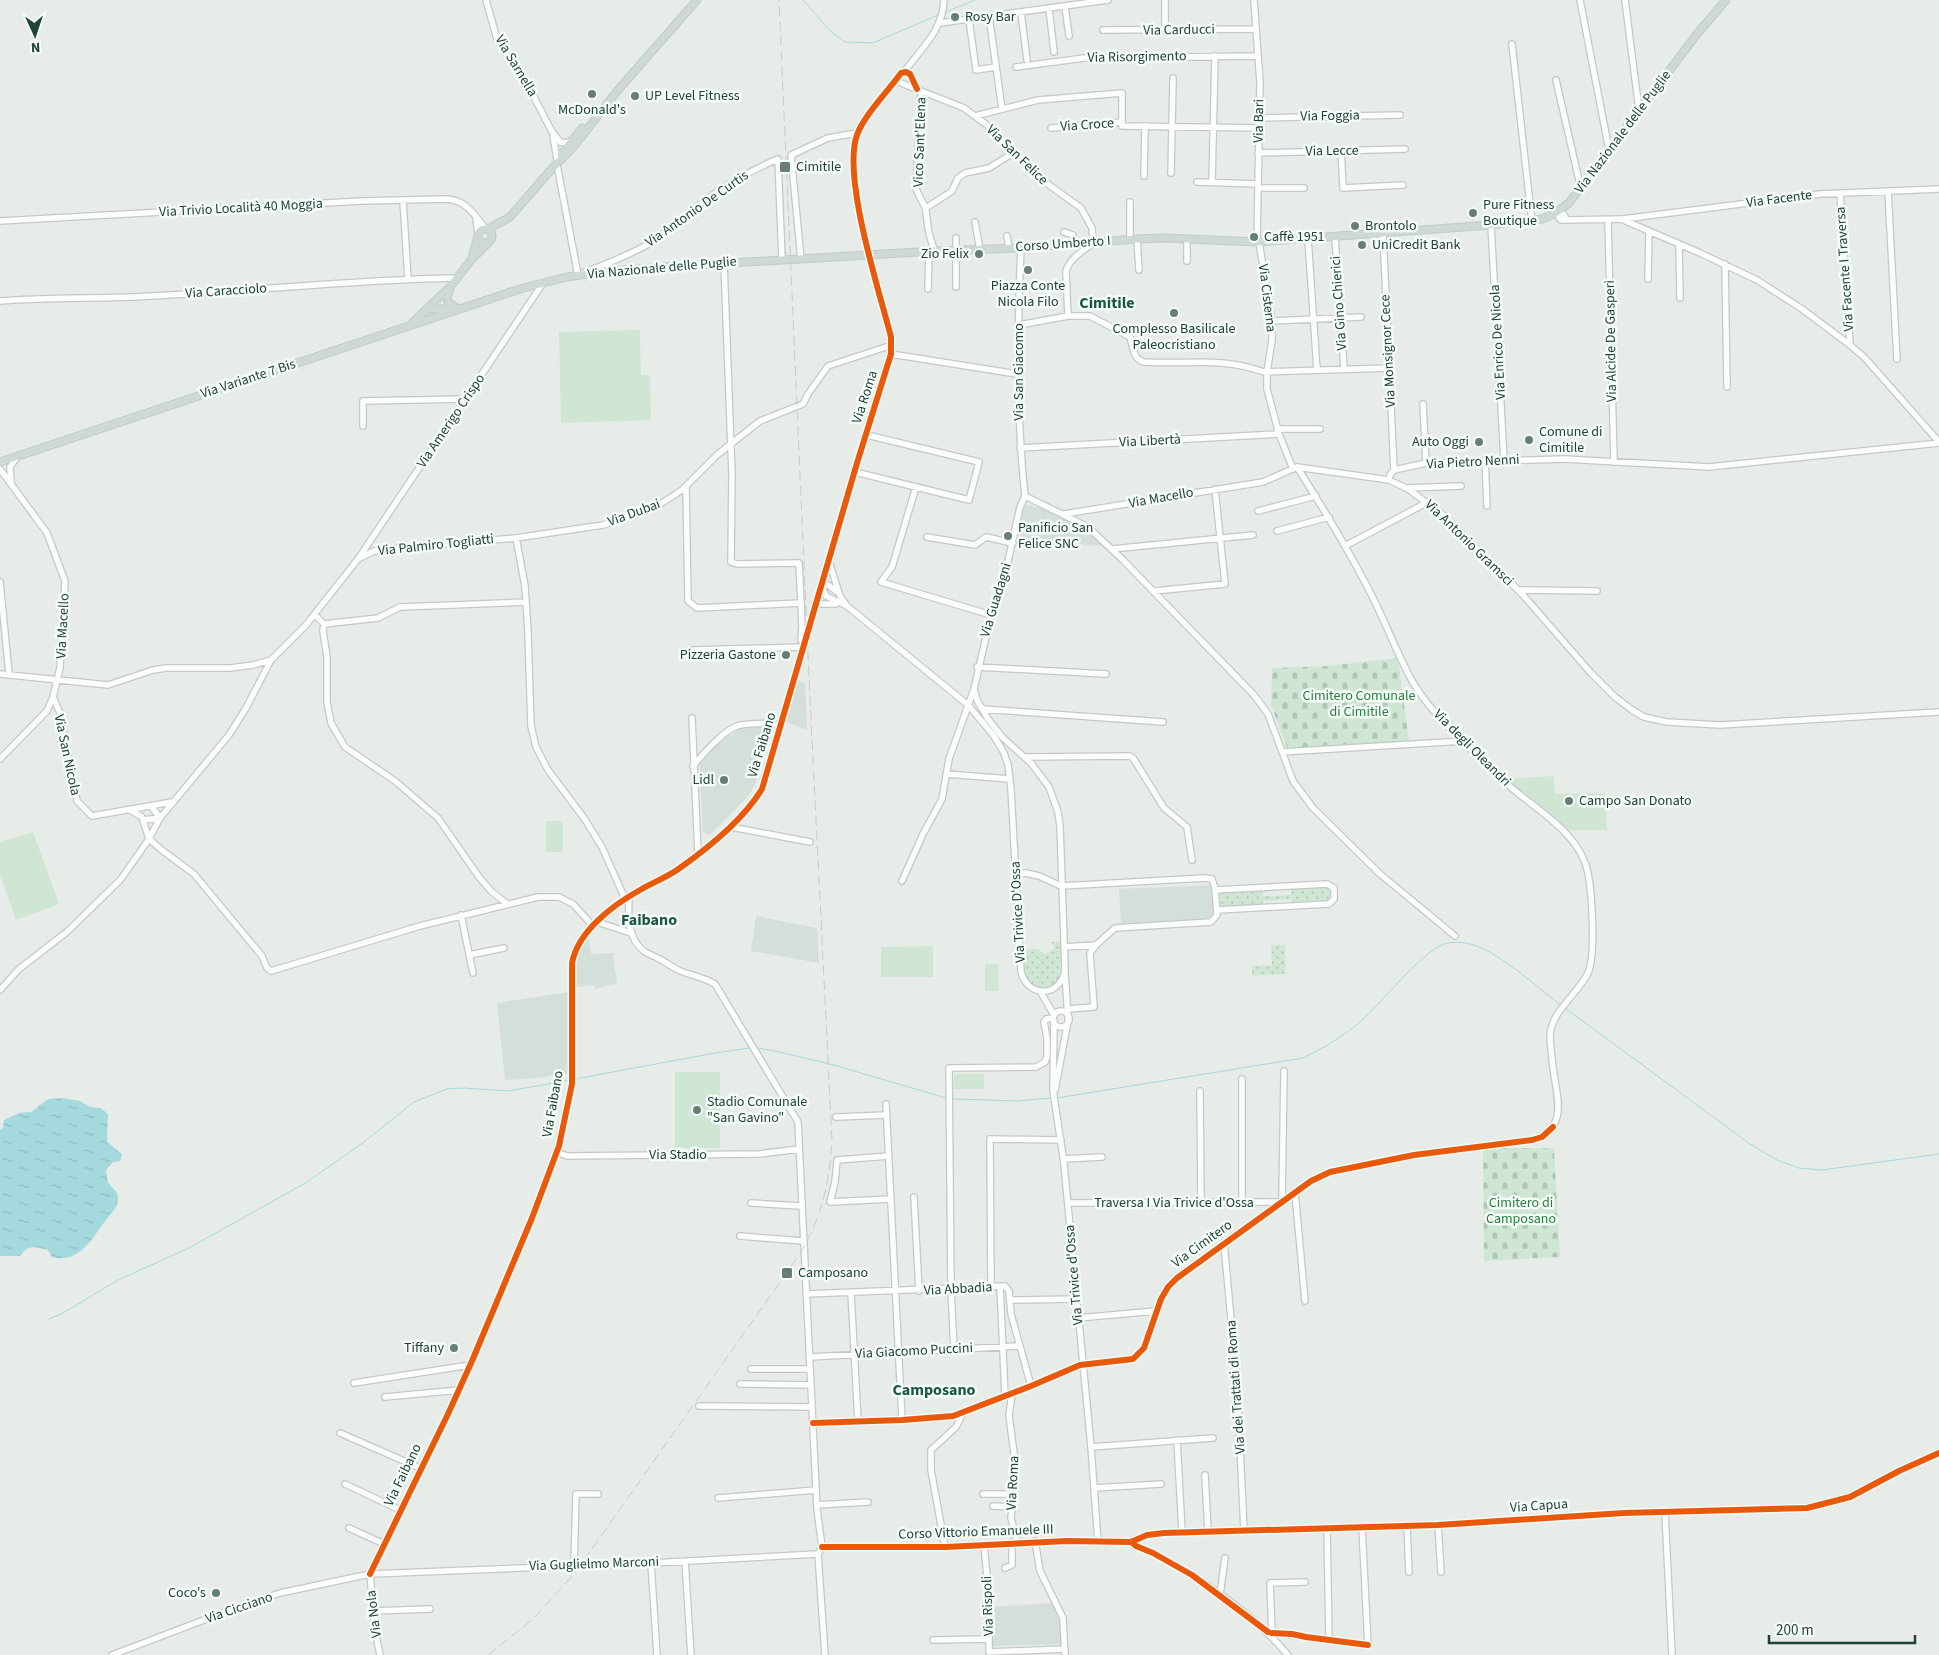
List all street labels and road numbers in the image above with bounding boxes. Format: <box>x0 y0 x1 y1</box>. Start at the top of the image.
street label: Via Carducci <box>1143 19 1215 41</box>
street label: Via Sarnella <box>490 31 542 101</box>
street label: Via Risorgimento <box>1087 46 1187 68</box>
street label: Via Nazionale delle Puglie <box>1570 66 1676 198</box>
street label: Vico Sant'Elena <box>908 97 932 187</box>
street label: Via Bari <box>1249 99 1269 143</box>
street label: Via Foggia <box>1300 105 1360 127</box>
street label: Via Croce <box>1059 113 1115 137</box>
street label: Via San Felice <box>982 120 1052 190</box>
street label: Via Lecce <box>1305 141 1359 161</box>
street label: Via Antonio De Curtis <box>641 166 753 252</box>
street label: Via Facente <box>1745 185 1813 213</box>
street label: Via Trivio Località 40 Moggia <box>159 194 323 222</box>
street label: Via Facente I Traversa <box>1831 206 1859 332</box>
street label: Corso Umberto I <box>1015 231 1111 257</box>
street label: Via Nazionale delle Puglie <box>587 252 738 284</box>
street label: Via Gino Chierici <box>1326 255 1352 351</box>
street label: Via Cisterna <box>1253 263 1281 333</box>
street label: Via Caracciolo <box>184 278 268 304</box>
street label: Via Alcide De Gasperi <box>1600 280 1622 402</box>
street label: Via Enrico De Nicola <box>1485 284 1511 400</box>
street label: Via Monsignor Cece <box>1375 294 1401 408</box>
street label: Via San Giacomo <box>1009 323 1029 421</box>
street label: Via Variante 7 Bis <box>198 354 298 404</box>
street label: Via Roma <box>847 368 883 426</box>
street label: Via Amerigo Crispo <box>412 370 490 472</box>
street label: Via Libertà <box>1119 429 1181 453</box>
street label: Via Pietro Nenni <box>1426 450 1520 474</box>
street label: Via Macello <box>1127 482 1195 514</box>
street label: Via Dubai <box>605 494 663 532</box>
street label: Via Antonio Gramsci <box>1420 495 1518 591</box>
street label: Via Palmiro Togliatti <box>377 529 495 561</box>
street label: Via Guadagni <box>975 560 1017 640</box>
street label: Via Macello <box>51 593 75 659</box>
street label: Via degli Oleandri <box>1429 705 1515 791</box>
street label: Via Faibano <box>743 710 781 780</box>
street label: Via San Nicola <box>49 713 85 797</box>
street label: Via Trivice D'Ossa <box>1005 861 1031 963</box>
street label: Via Faibano <box>537 1069 569 1139</box>
street label: Via Stadio <box>649 1145 707 1165</box>
street label: Traversa I Via Trivice d'Ossa <box>1094 1193 1254 1213</box>
street label: Via Cimitero <box>1167 1215 1237 1273</box>
street label: Via Trivice d'Ossa <box>1060 1224 1088 1326</box>
street label: Via Abbadia <box>923 1277 993 1301</box>
street label: Via dei Trattati di Roma <box>1221 1319 1251 1455</box>
street label: Via Giacomo Puccini <box>855 1338 973 1364</box>
street label: Via Faibano <box>379 1440 427 1510</box>
street label: Via Roma <box>1002 1455 1024 1511</box>
street label: Via Capua <box>1509 1494 1569 1518</box>
street label: Corso Vittorio Emanuele III <box>898 1519 1054 1545</box>
street label: Via Guglielmo Marconi <box>529 1552 659 1576</box>
street label: Via Rispoli <box>977 1576 999 1636</box>
street label: Via Cicciano <box>203 1587 275 1629</box>
street label: Via Nola <box>361 1589 387 1639</box>

